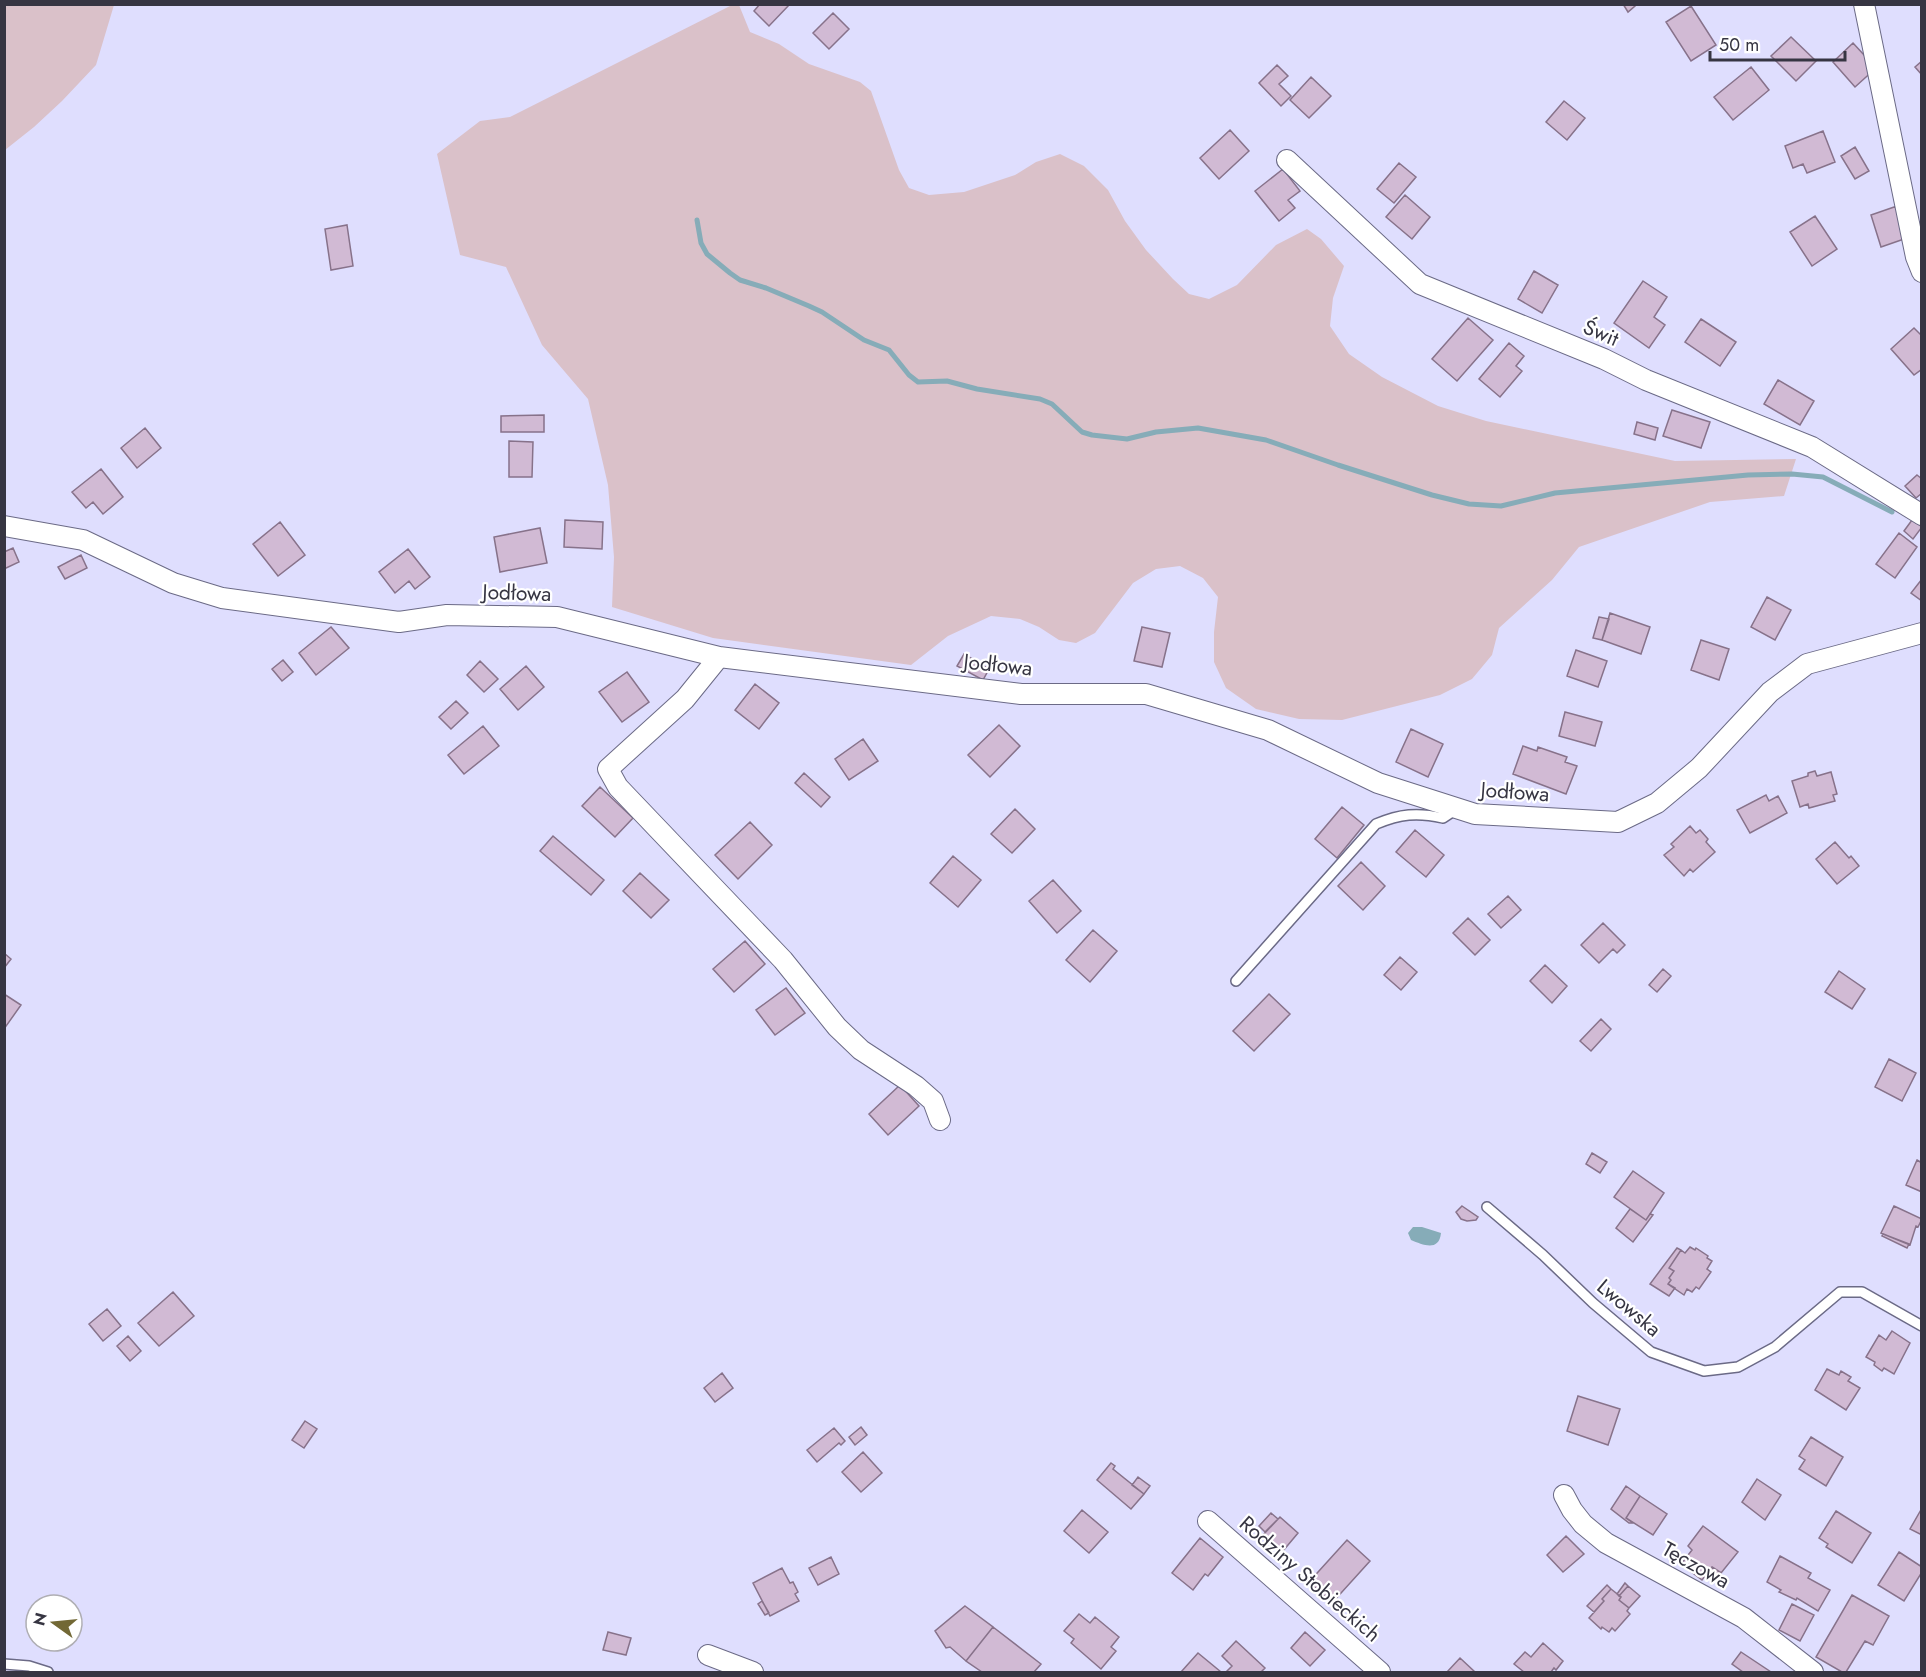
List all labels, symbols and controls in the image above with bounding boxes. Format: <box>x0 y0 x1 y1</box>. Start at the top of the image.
scale bar <box>1710 24 1845 62</box>
text: 50 m <box>1719 32 1759 58</box>
street label: Świt <box>1578 312 1624 354</box>
street label: Jodłowa <box>479 577 552 609</box>
street label: Jodłowa <box>959 646 1034 684</box>
street label: Jodłowa <box>1477 774 1550 809</box>
street label: Lwowska <box>1590 1272 1668 1344</box>
street label: Rodziny Stobieckich <box>1233 1509 1387 1649</box>
street label: Tęczowa <box>1657 1534 1735 1596</box>
north arrow <box>24 1593 84 1653</box>
text: N <box>27 1610 53 1628</box>

